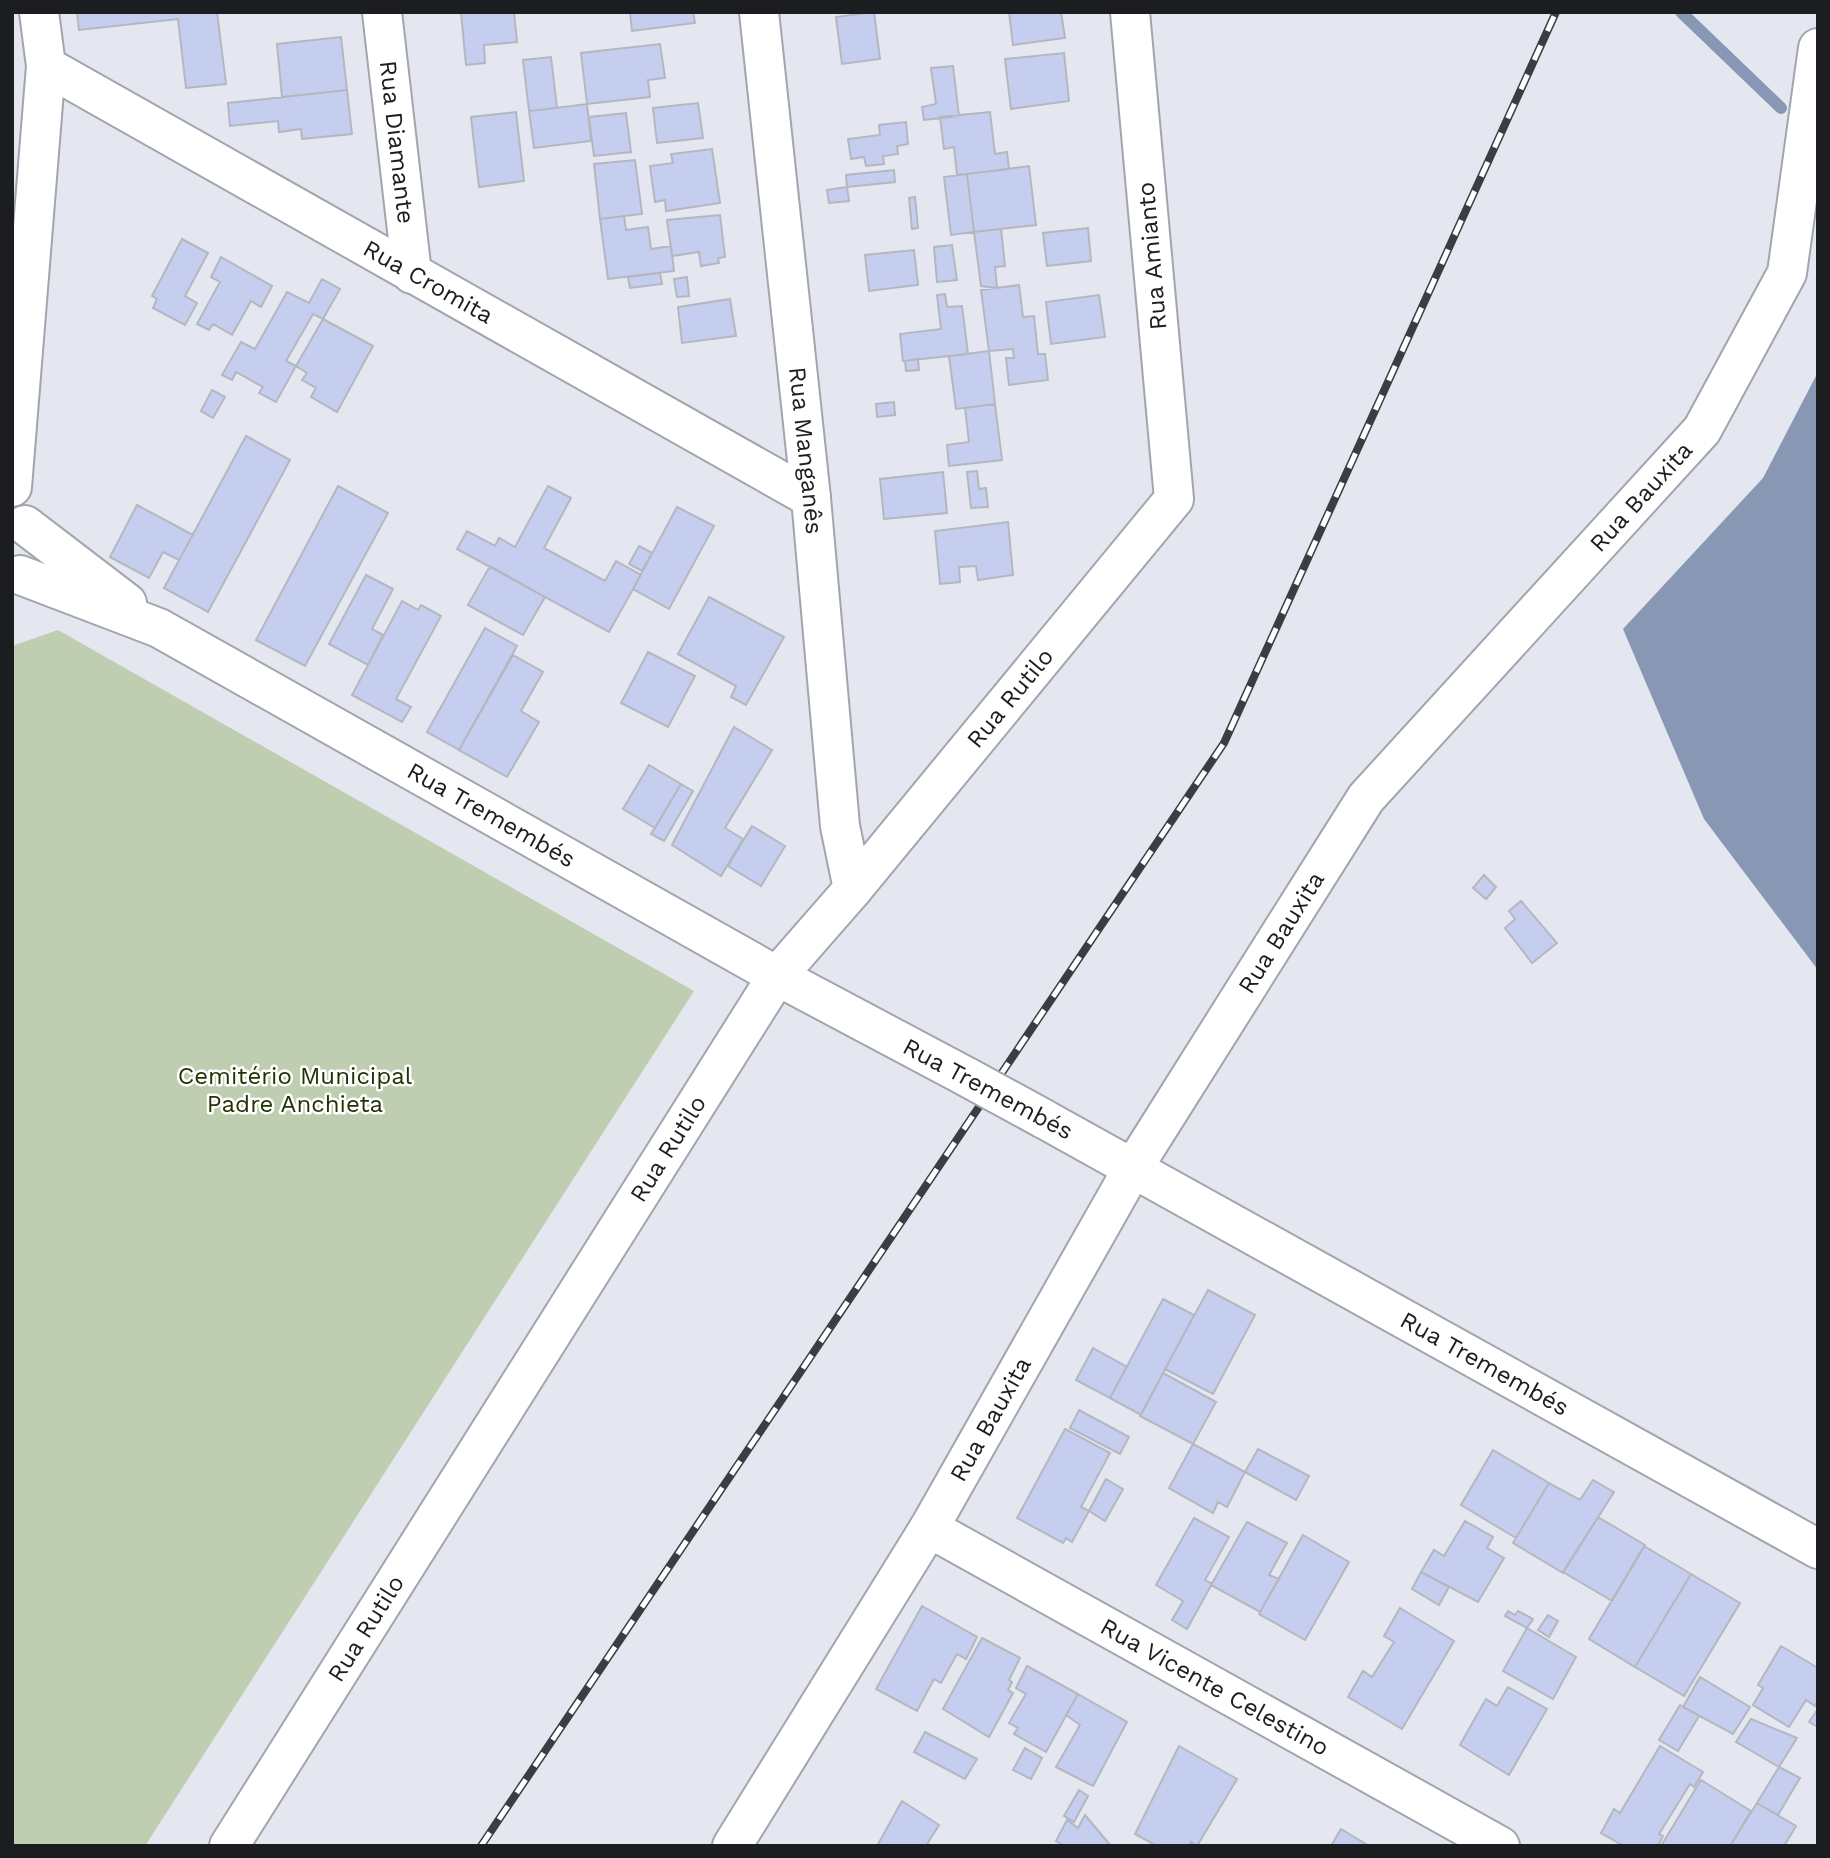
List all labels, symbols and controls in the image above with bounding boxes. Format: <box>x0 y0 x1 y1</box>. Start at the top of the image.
street label: Rua Diamante <box>374 59 420 225</box>
street label: Rua Amianto <box>1132 181 1172 331</box>
street label: Rua Cromita <box>358 234 498 330</box>
street label: Rua Manganês <box>783 365 828 535</box>
street label: Rua Bauxita <box>1584 436 1698 557</box>
street label: Rua Rutilo <box>961 643 1059 753</box>
street label: Rua Tremembés <box>402 757 580 873</box>
street label: Rua Bauxita <box>1232 866 1330 999</box>
street label: Rua Tremembés <box>898 1032 1078 1146</box>
park label: Cemitério Municipal Padre Anchieta <box>178 1062 413 1118</box>
street label: Rua Rutilo <box>624 1090 712 1207</box>
street label: Rua Tremembés <box>1395 1306 1574 1422</box>
street label: Rua Bauxita <box>944 1352 1037 1487</box>
street label: Rua Rutilo <box>322 1570 410 1687</box>
street label: Rua Vicente Celestino <box>1096 1612 1334 1762</box>

